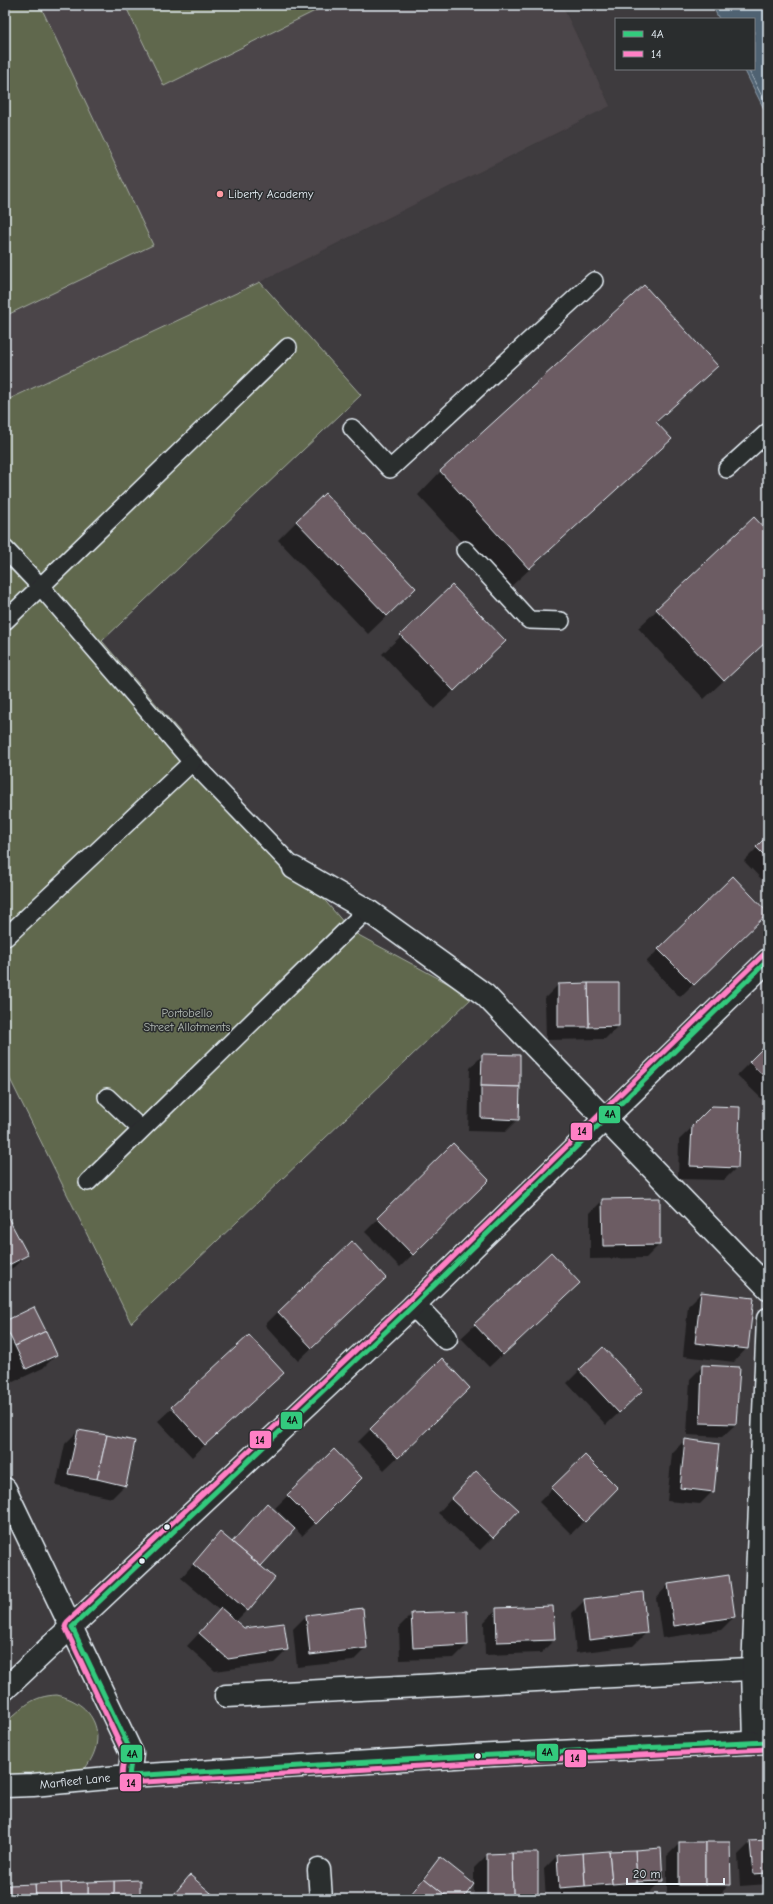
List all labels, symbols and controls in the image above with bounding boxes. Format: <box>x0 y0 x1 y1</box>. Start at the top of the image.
legend <box>615 18 755 70</box>
text: 4A <box>651 27 664 41</box>
text: 14 <box>651 47 662 61</box>
place label: Liberty Academy <box>228 187 314 201</box>
marker: Liberty Academy <box>215 189 225 199</box>
park label: Portobello Street Allotments <box>144 1006 230 1034</box>
line badge: 4A <box>598 1105 621 1124</box>
text: 4A <box>604 1108 616 1121</box>
line badge: 14 <box>570 1122 593 1141</box>
text: 14 <box>577 1125 587 1138</box>
line badge: 4A <box>280 1411 303 1430</box>
text: 4A <box>286 1414 298 1427</box>
line badge: 14 <box>249 1430 272 1449</box>
text: 14 <box>255 1434 265 1447</box>
unlabelled marker <box>162 1522 172 1532</box>
unlabelled marker <box>137 1556 147 1566</box>
line badge: 4A <box>536 1743 559 1762</box>
line badge: 4A <box>120 1744 143 1763</box>
text: 4A <box>541 1746 553 1759</box>
text: 4A <box>126 1748 138 1761</box>
line badge: 14 <box>564 1749 587 1768</box>
unlabelled marker <box>473 1751 483 1761</box>
text: 14 <box>570 1752 580 1765</box>
street label: Marfleet Lane <box>39 1770 111 1792</box>
line badge: 14 <box>119 1773 142 1792</box>
text: 14 <box>126 1777 136 1790</box>
scale bar <box>627 1860 724 1886</box>
text: 20 m <box>633 1867 661 1881</box>

